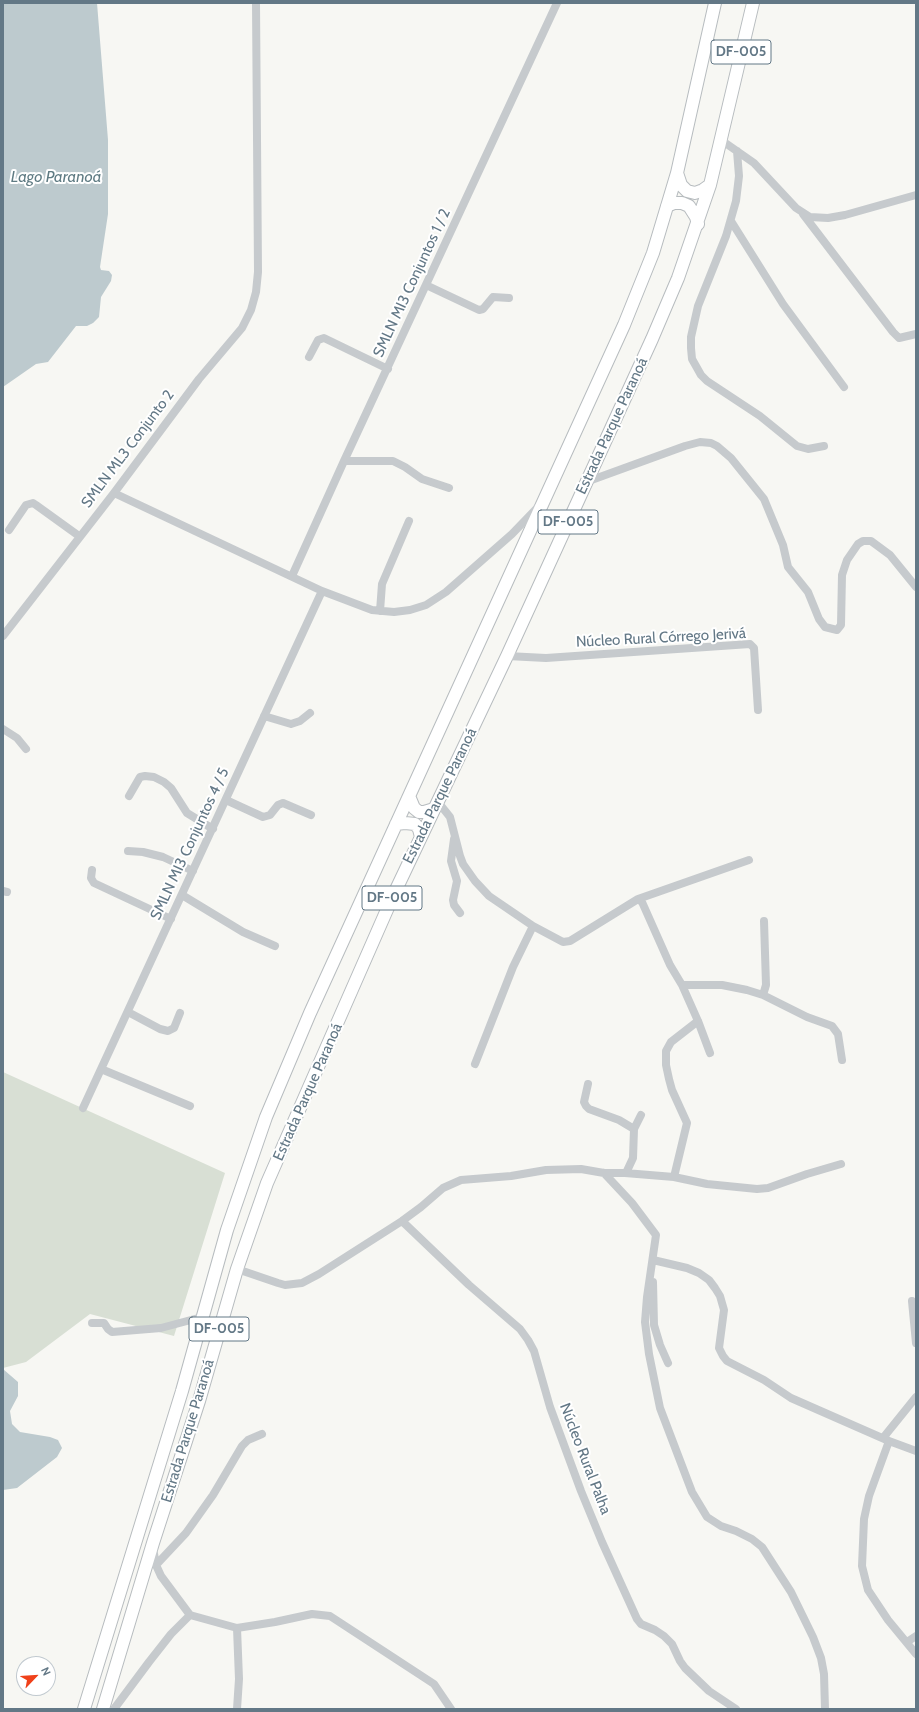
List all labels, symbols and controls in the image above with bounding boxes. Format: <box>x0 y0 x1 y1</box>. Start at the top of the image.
road number: DF-005 <box>711 40 771 64</box>
water label: Lago Paranoá <box>11 167 101 187</box>
street label: SMLN MI3 Conjuntos 1 / 2 <box>370 206 454 360</box>
street label: Estrada Parque Paranoá <box>572 355 652 497</box>
street label: SMLN ML3 Conjunto 2 <box>78 387 178 511</box>
road number: DF-005 <box>538 510 598 534</box>
street label: Núcleo Rural Córrego Jerivá <box>575 625 747 651</box>
street label: Estrada Parque Paranoá <box>399 725 481 867</box>
street label: SMLN MI3 Conjuntos 4 / 5 <box>147 765 233 923</box>
road number: DF-005 <box>362 886 422 910</box>
street label: Estrada Parque Paranoá <box>270 1020 346 1164</box>
road number: DF-005 <box>189 1317 249 1341</box>
street label: Estrada Parque Paranoá <box>158 1357 218 1505</box>
street label: Núcleo Rural Palha <box>555 1401 615 1517</box>
north arrow <box>16 1656 56 1696</box>
text: N <box>38 1665 54 1678</box>

